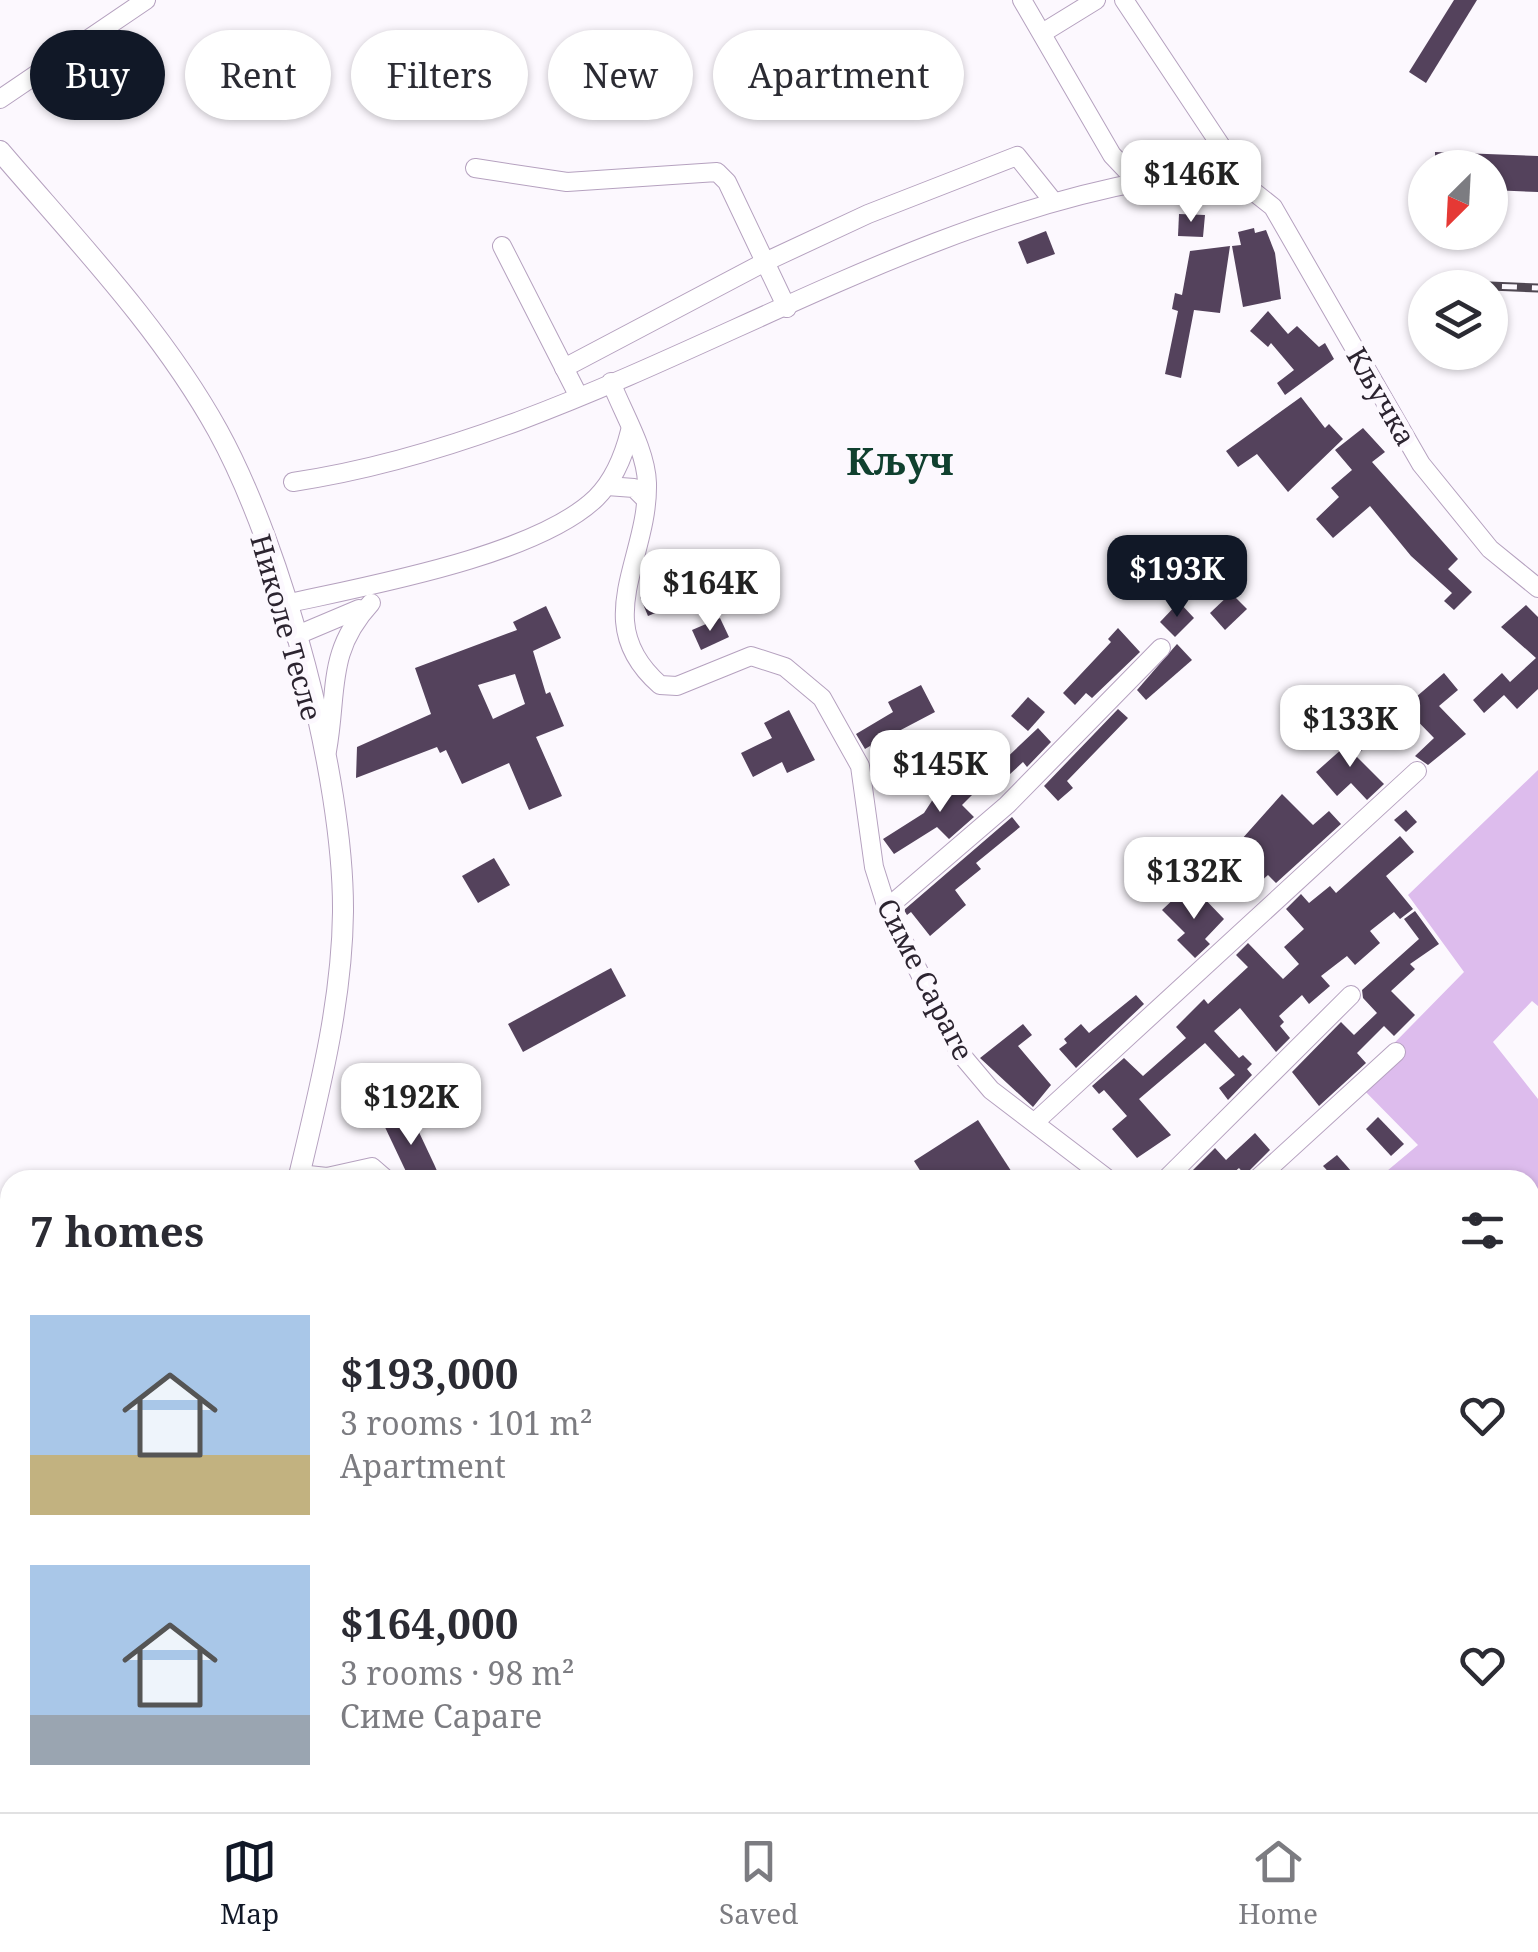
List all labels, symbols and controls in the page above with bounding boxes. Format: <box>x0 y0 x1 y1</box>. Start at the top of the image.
chip: Buy <box>30 30 165 120</box>
chip: Rent <box>185 30 331 120</box>
chip: Filters <box>351 30 528 120</box>
chip: New <box>548 30 693 120</box>
chip: Apartment <box>713 30 964 120</box>
pin: $146K <box>1121 140 1261 225</box>
north arrow <box>1408 150 1508 250</box>
map controls <box>1408 150 1508 370</box>
text: $146K <box>1143 151 1239 194</box>
button: layers <box>1408 270 1508 370</box>
street label: Кључка <box>1339 340 1425 452</box>
district label: Кључ <box>846 434 954 486</box>
street label: Николе Тесле <box>242 530 332 724</box>
pin: $193K <box>1107 535 1247 620</box>
text: $193K <box>1129 546 1225 589</box>
pin: $164K <box>640 549 780 634</box>
text: $164K <box>662 560 758 603</box>
pin: $133K <box>1280 685 1420 770</box>
text: $133K <box>1302 696 1398 739</box>
pin: $145K <box>870 730 1010 815</box>
text: $145K <box>892 741 988 784</box>
pin: $132K <box>1124 837 1264 922</box>
text: $132K <box>1146 848 1242 891</box>
street label: Симе Сараге <box>869 892 983 1066</box>
pin: $192K <box>341 1063 481 1148</box>
text: $192K <box>363 1074 459 1117</box>
text: 7 homes <box>30 1202 204 1259</box>
icon: filters <box>1455 1203 1510 1258</box>
text: $193,000 <box>340 1344 518 1401</box>
icon: home <box>110 1355 230 1475</box>
icon: heart <box>1455 1388 1510 1443</box>
text: 3 rooms · 101 m² <box>340 1401 593 1444</box>
text: Apartment <box>340 1444 506 1487</box>
text: $164,000 <box>340 1594 518 1651</box>
icon: home <box>110 1605 230 1725</box>
icon: heart <box>1455 1638 1510 1693</box>
text: 3 rooms · 98 m² <box>340 1651 575 1694</box>
text: Симе Сараге <box>340 1694 542 1737</box>
tab: Map <box>220 1834 279 1932</box>
tab: Saved <box>719 1834 798 1932</box>
tab: Home <box>1238 1834 1318 1932</box>

